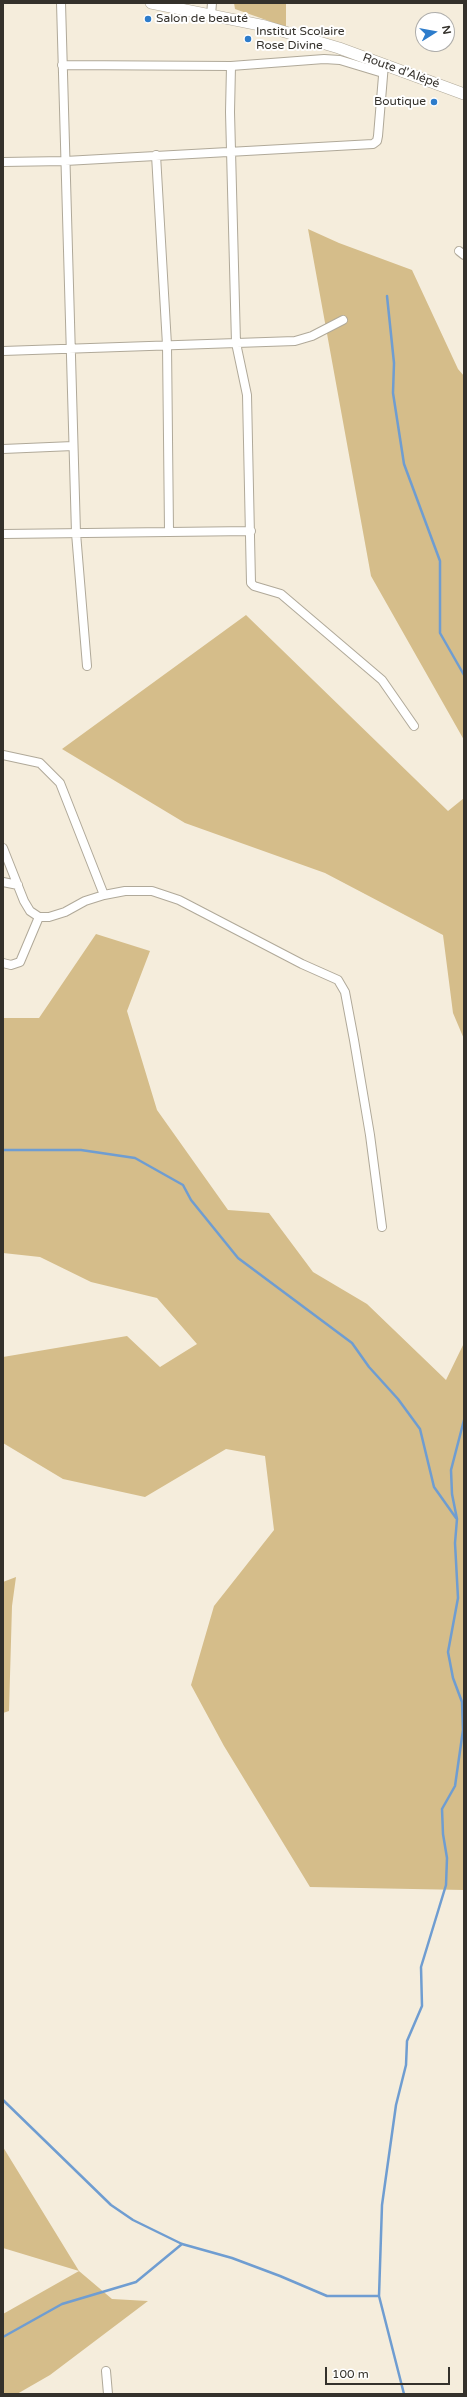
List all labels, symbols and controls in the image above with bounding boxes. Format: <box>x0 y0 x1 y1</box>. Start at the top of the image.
place label: Salon de beauté <box>156 12 248 26</box>
north arrow <box>415 12 455 52</box>
marker: Salon de beauté <box>143 14 153 24</box>
text: N <box>439 24 454 35</box>
place label: Institut Scolaire Rose Divine <box>256 25 344 53</box>
marker: Institut Scolaire Rose Divine <box>243 34 253 44</box>
street label: Route d'Alépé <box>361 50 441 92</box>
place label: Boutique <box>374 95 426 109</box>
marker: Boutique <box>429 97 439 107</box>
scale bar <box>327 2359 452 2385</box>
text: 100 m <box>332 2367 369 2381</box>

